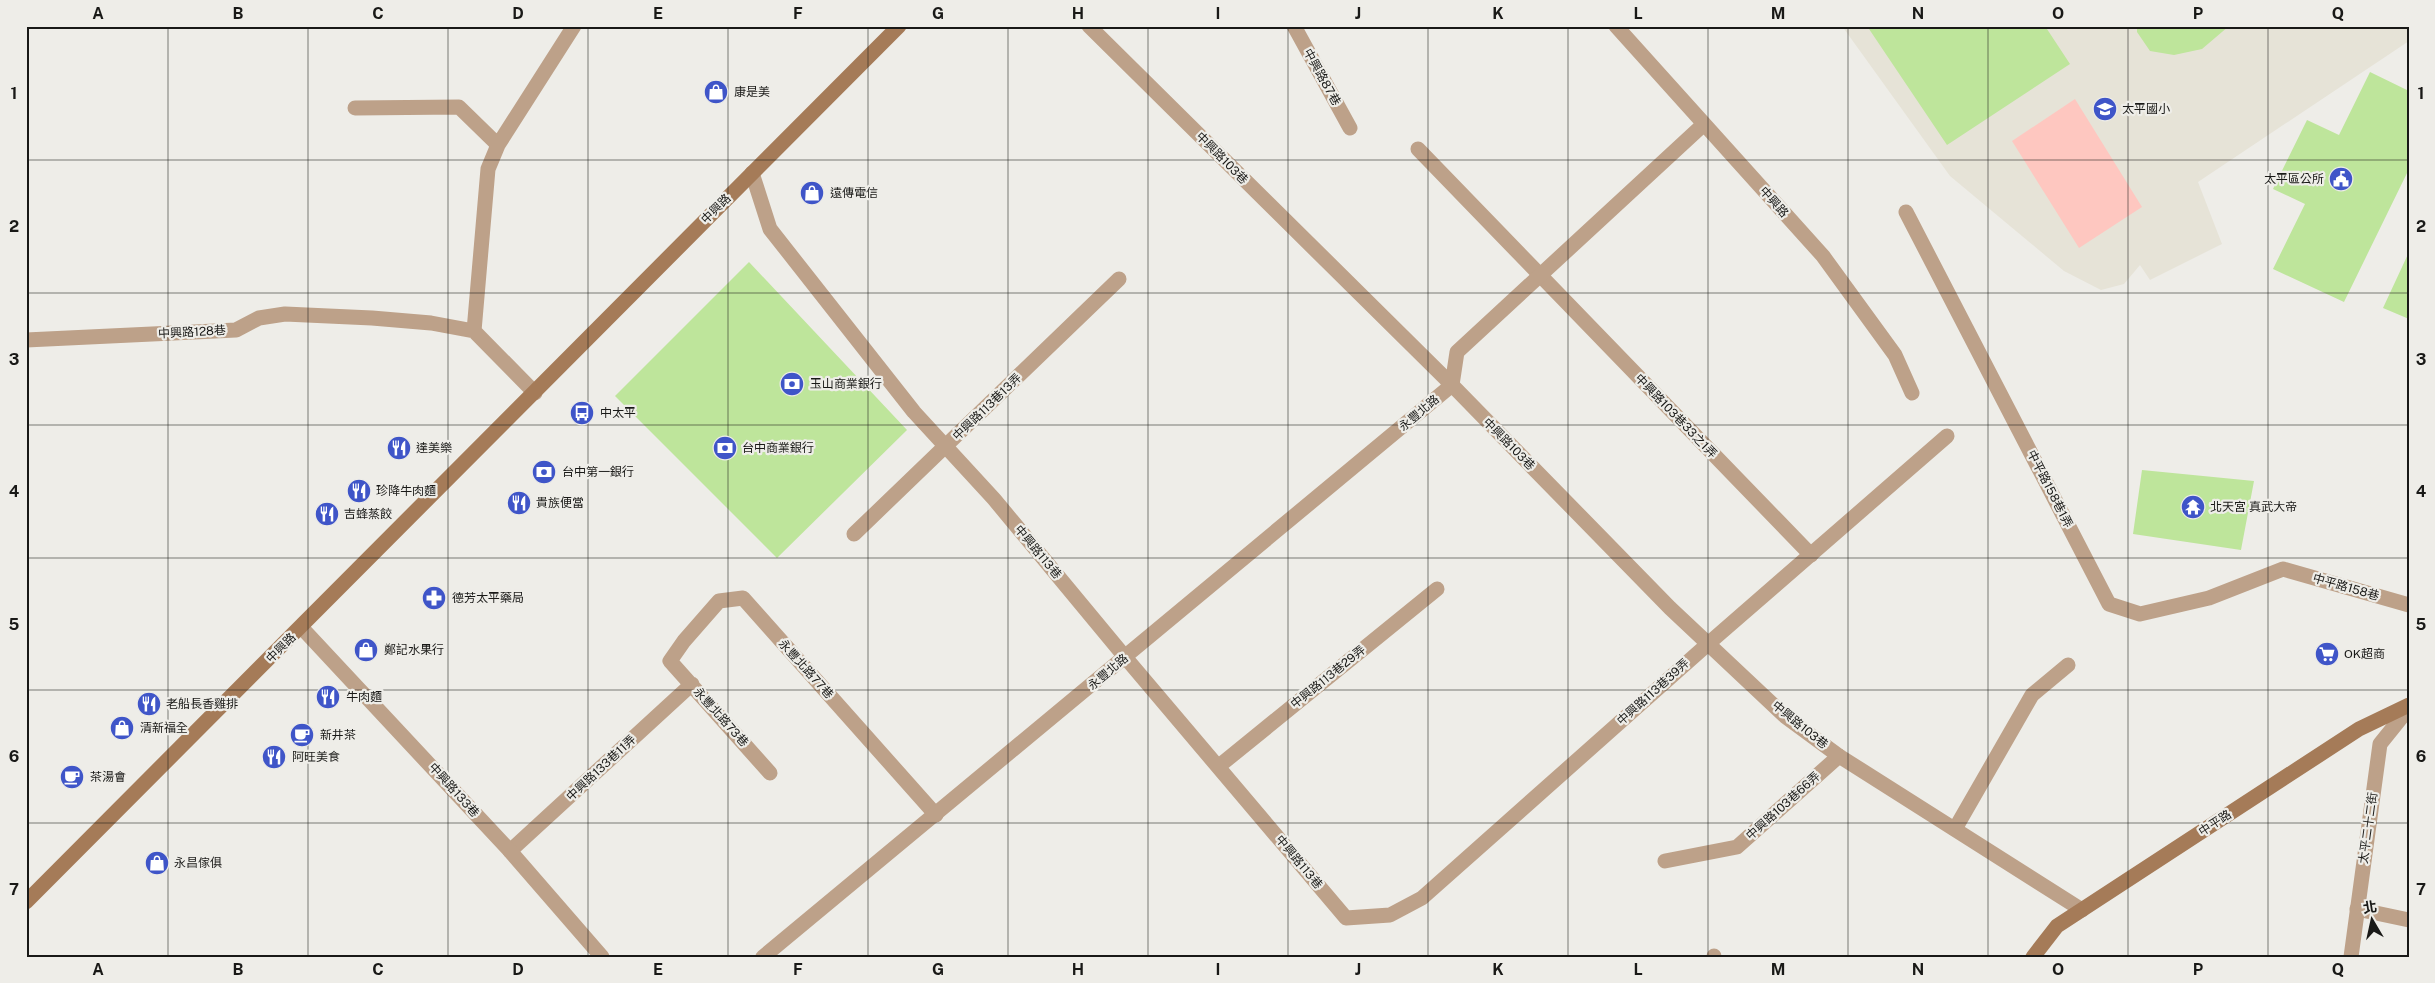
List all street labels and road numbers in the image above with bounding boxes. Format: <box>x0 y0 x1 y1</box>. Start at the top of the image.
street label: 中興路87巷 <box>1301 46 1343 108</box>
street label: 中興路103巷 <box>1193 129 1251 187</box>
street label: 中興路 <box>1757 184 1791 220</box>
street label: 中興路 <box>698 191 734 227</box>
street label: 中興路128巷 <box>158 323 226 341</box>
street label: 中興路113巷13弄 <box>950 371 1024 443</box>
street label: 中興路103巷33之1弄 <box>1632 371 1720 461</box>
street label: 永豐北路 <box>1396 392 1442 434</box>
street label: 中興路103巷 <box>1480 415 1538 473</box>
street label: 中平路158巷1弄 <box>2024 448 2076 530</box>
street label: 中興路113巷 <box>1012 522 1064 582</box>
street label: 中平路158巷 <box>2311 571 2381 603</box>
street label: 中興路 <box>263 630 299 666</box>
street label: 永豐北路77巷 <box>776 637 836 701</box>
street label: 中興路113巷29弄 <box>1288 643 1368 711</box>
street label: 永豐北路 <box>1085 651 1131 693</box>
street label: 中興路113巷39弄 <box>1614 656 1692 728</box>
street label: 永豐北路73巷 <box>691 685 751 749</box>
street label: 中興路103巷 <box>1769 698 1831 752</box>
street label: 中興路133巷11弄 <box>563 732 639 804</box>
street label: 中興路133巷 <box>426 760 482 820</box>
street label: 中興路103巷66弄 <box>1743 769 1823 843</box>
street label: 太平二十二街 <box>2356 791 2380 865</box>
street label: 中平路 <box>2196 807 2234 839</box>
street label: 中興路113巷 <box>1273 832 1325 892</box>

